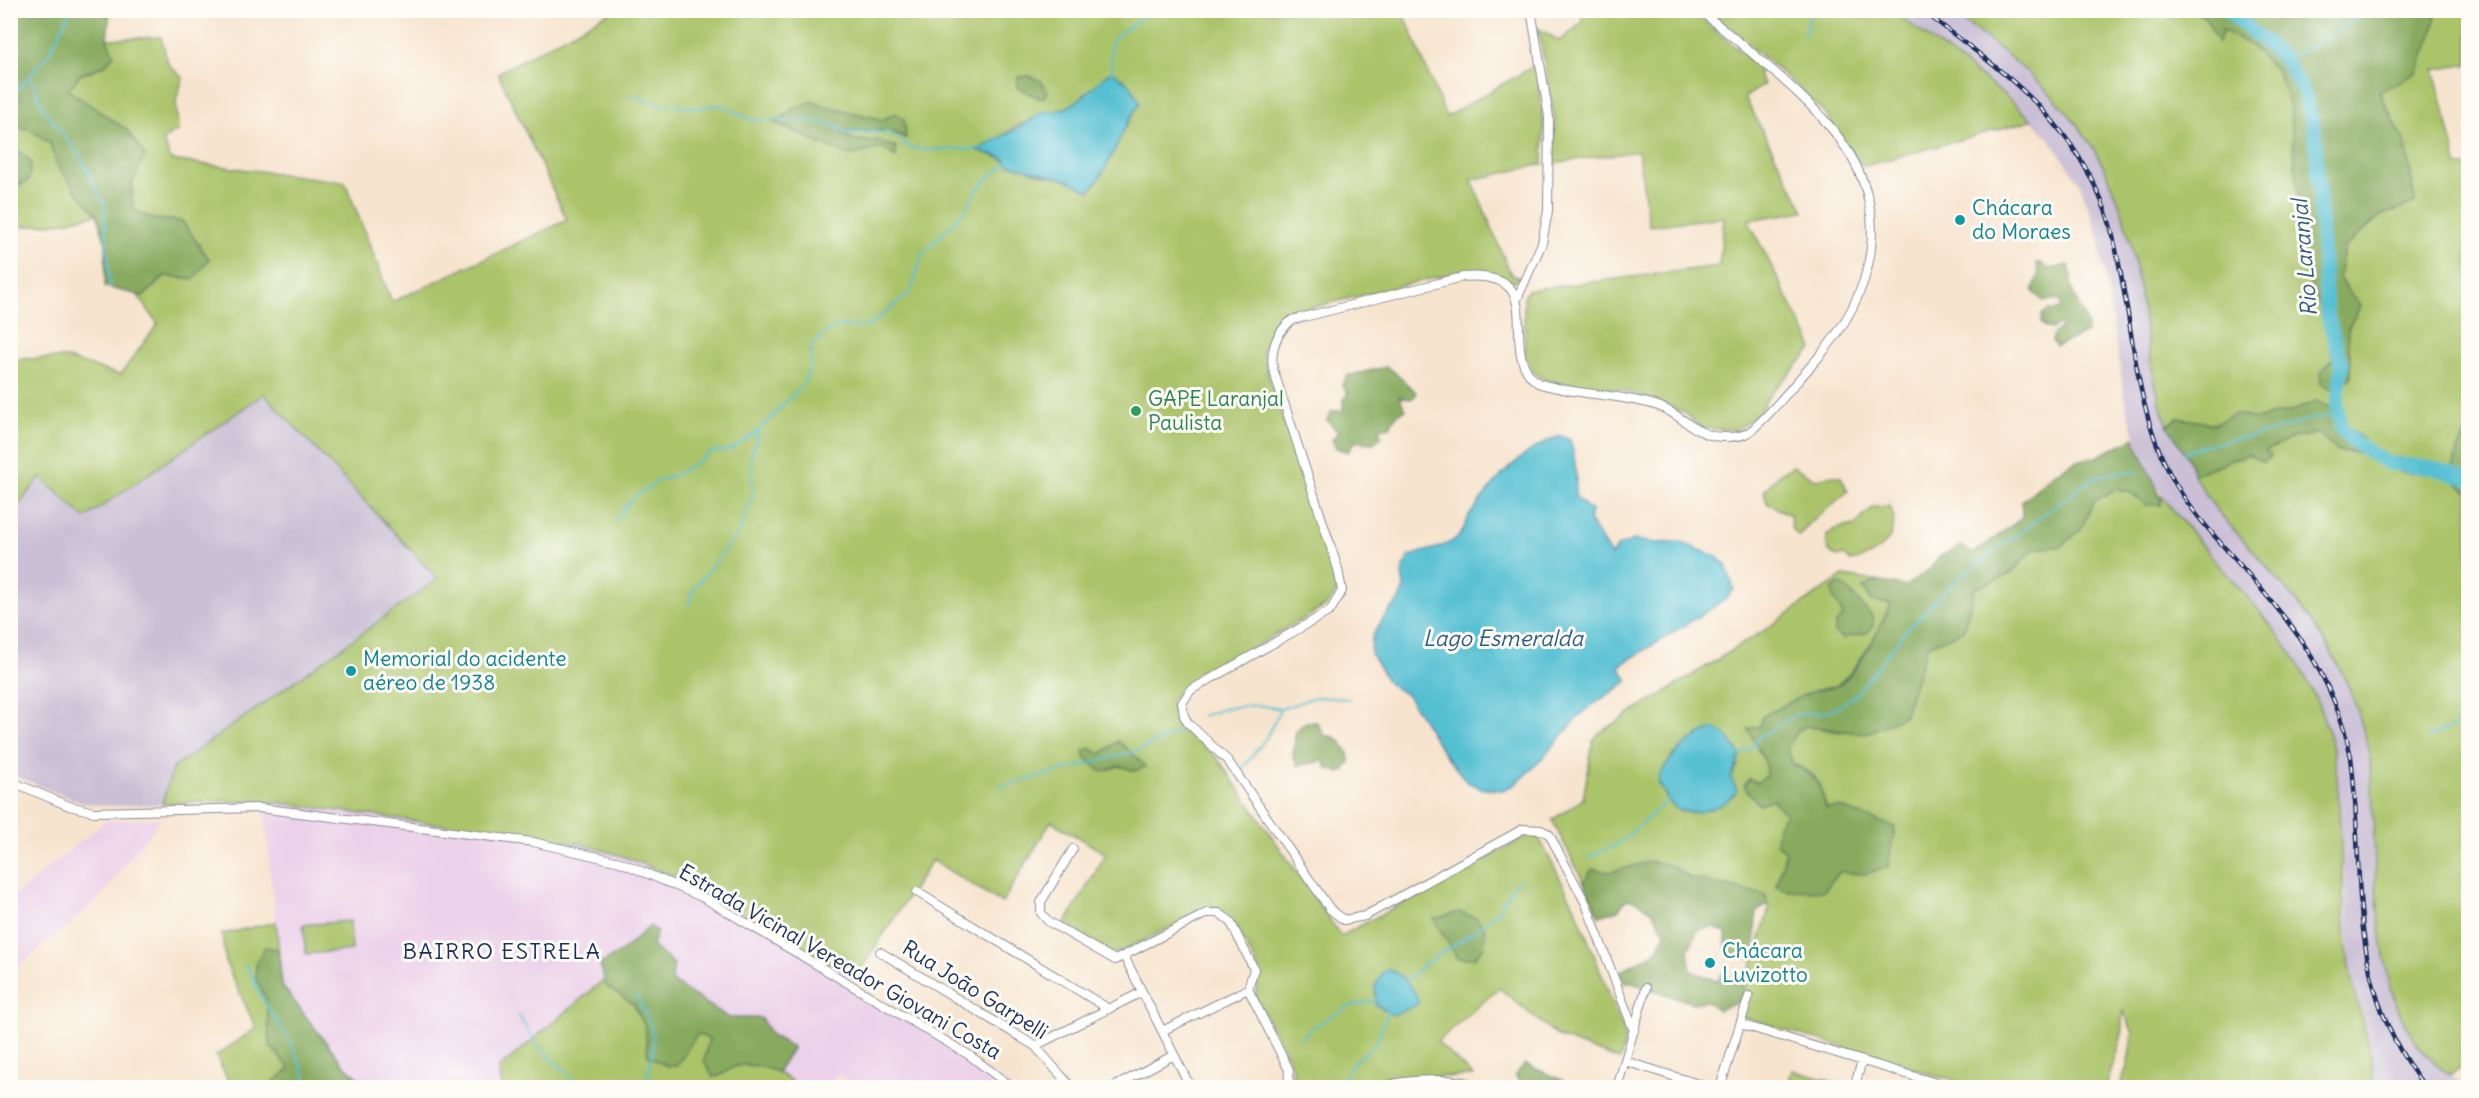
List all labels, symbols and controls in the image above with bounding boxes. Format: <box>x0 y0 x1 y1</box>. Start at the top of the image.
place label: Chácara do Moraes <box>1972 194 2071 245</box>
water label: Rio Laranjal <box>2285 195 2323 318</box>
marker: Chácara do Moraes <box>1953 213 1967 227</box>
place label: GAPE Laranjal Paulista <box>1148 385 1284 436</box>
marker: GAPE Laranjal Paulista <box>1129 404 1143 418</box>
water label: Lago Esmeralda <box>1423 624 1584 652</box>
place label: Memorial do acidente aéreo de 1938 <box>363 645 567 696</box>
marker: Memorial do acidente aéreo de 1938 <box>344 664 358 678</box>
street label: Estrada Vicinal Vereador Giovani Costa <box>674 858 1006 1065</box>
street label: Rua João Garpelli <box>897 934 1053 1045</box>
district label: BAIRRO ESTRELA <box>403 937 601 965</box>
place label: Chácara Luvizotto <box>1722 937 1808 988</box>
marker: Chácara Luvizotto <box>1703 956 1717 970</box>

